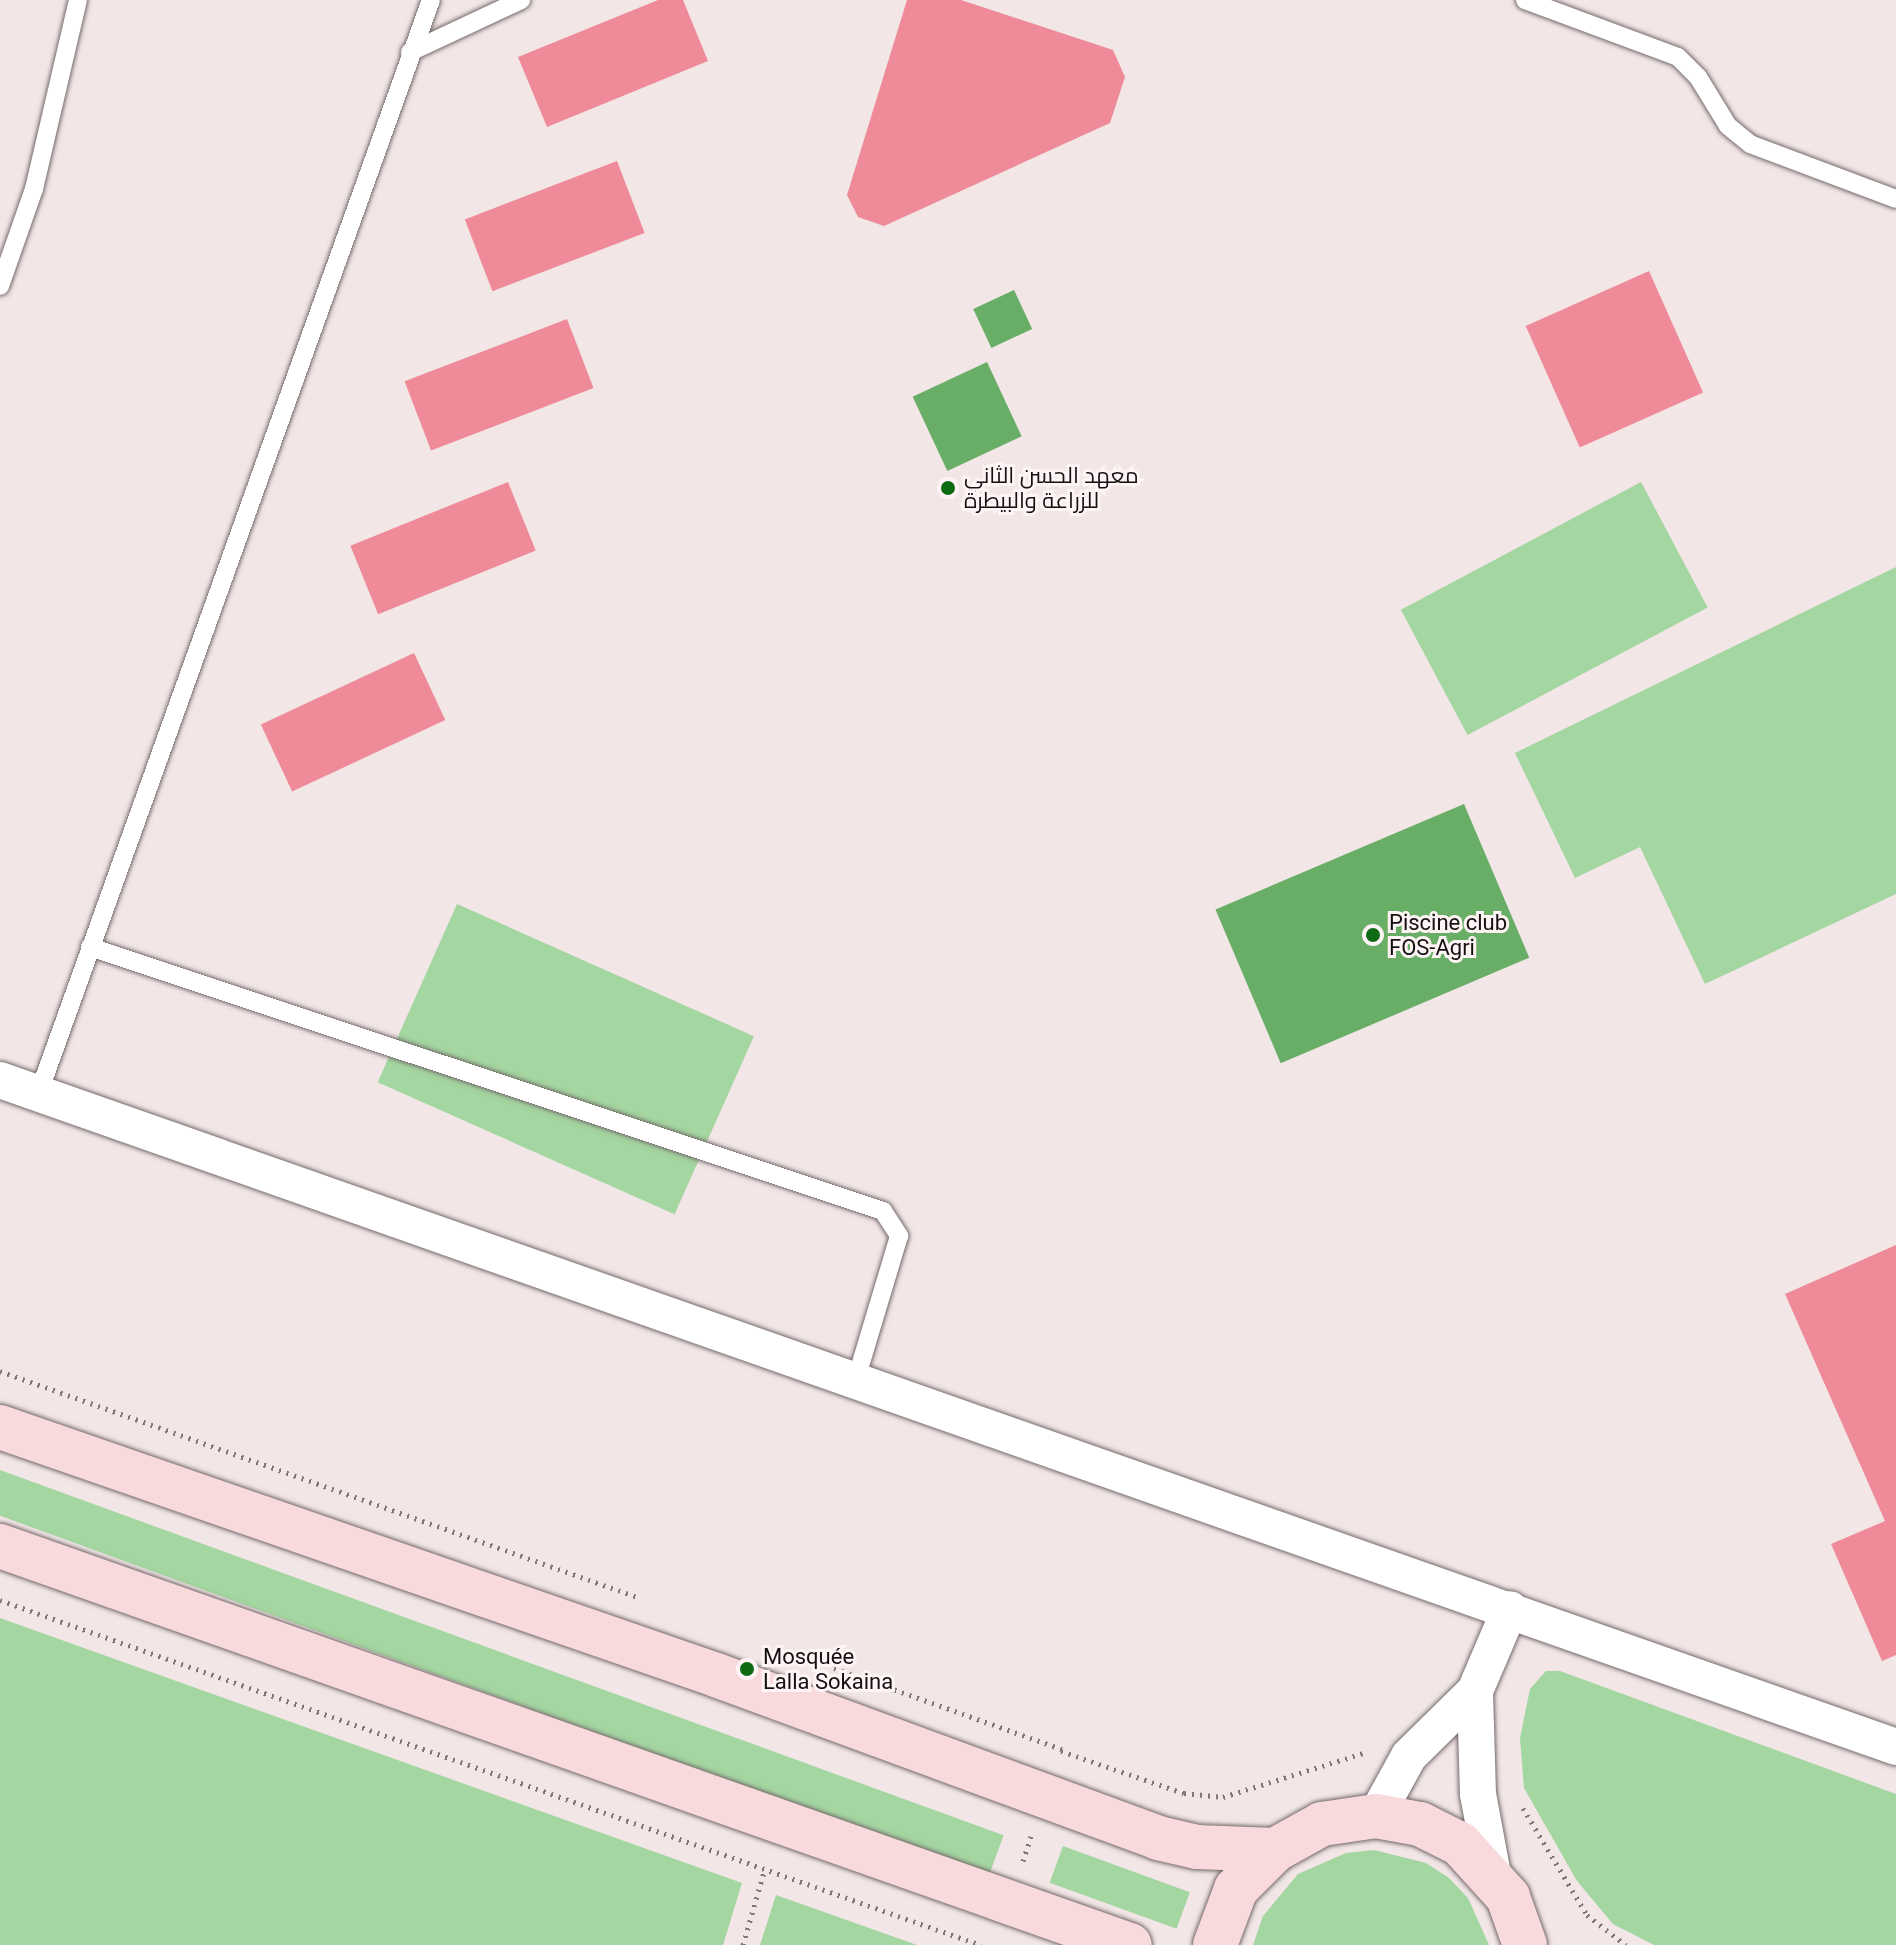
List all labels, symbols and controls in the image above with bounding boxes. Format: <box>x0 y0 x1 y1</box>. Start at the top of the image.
place label: معهد الحسن الثاني للزراعة والبيطرة <box>964 462 1139 514</box>
marker: معهد الحسن الثاني للزراعة والبيطرة <box>939 479 957 497</box>
place label: Piscine club FOS-Agri <box>1389 909 1507 960</box>
marker: Piscine club FOS-Agri <box>1364 926 1382 944</box>
place label: Mosquée Lalla Sokaina <box>763 1643 893 1694</box>
marker: Mosquée Lalla Sokaina <box>738 1660 756 1678</box>

